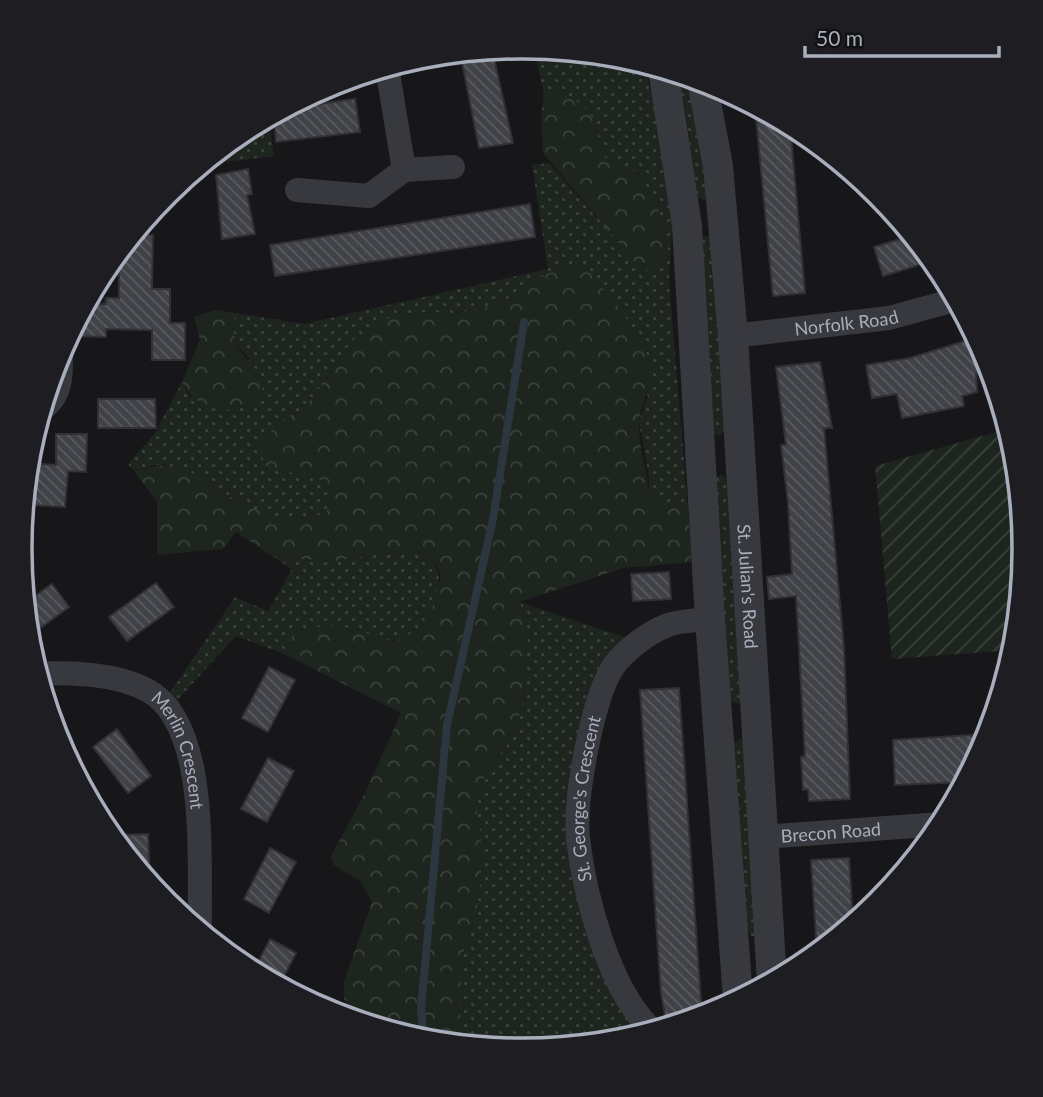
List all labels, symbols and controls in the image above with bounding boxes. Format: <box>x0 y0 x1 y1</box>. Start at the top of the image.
scale bar <box>805 14 999 58</box>
text: 50 m <box>816 25 863 50</box>
street label: Norfolk Road <box>793 305 901 340</box>
street label: St. Julian's Road <box>733 523 763 649</box>
street label: Merlin Crescent <box>147 686 209 810</box>
street label: St. George's Crescent <box>566 713 605 884</box>
street label: Brecon Road <box>780 817 882 847</box>

